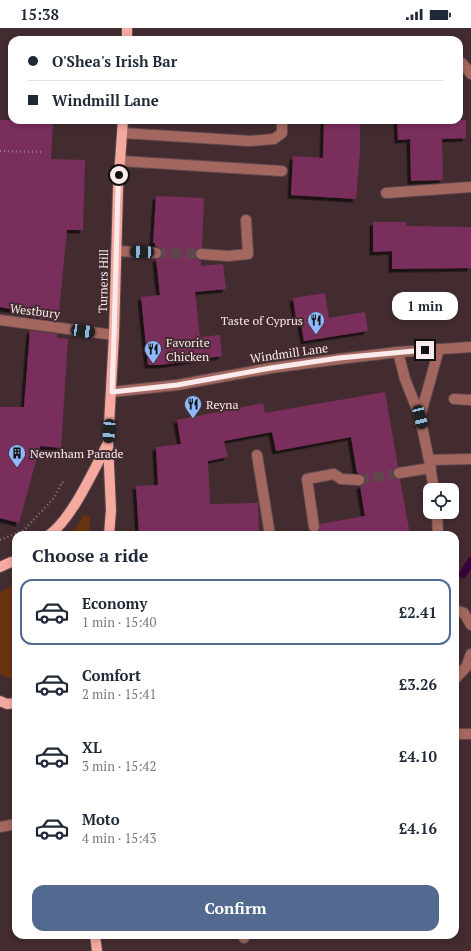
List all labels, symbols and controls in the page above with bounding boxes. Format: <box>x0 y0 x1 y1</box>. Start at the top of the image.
text: 15:38 <box>20 4 59 24</box>
text: O'Shea's Irish Bar <box>52 51 177 71</box>
text: Windmill Lane <box>52 90 159 110</box>
route start <box>110 166 128 184</box>
car <box>130 246 154 258</box>
street label: Turners Hill <box>95 248 111 313</box>
callout: 1 min <box>392 292 458 320</box>
text: 1 min <box>407 297 443 315</box>
street label: Westbury <box>9 300 62 322</box>
restaurant icon: Taste of Cyprus <box>306 310 326 335</box>
place label: Taste of Cyprus <box>221 313 303 328</box>
car <box>70 323 96 339</box>
place label: Favorite Chicken <box>166 335 210 364</box>
restaurant icon: Favorite Chicken <box>143 339 163 364</box>
street label: Windmill Lane <box>249 340 329 366</box>
route end <box>416 341 434 359</box>
restaurant icon: Reyna <box>183 394 203 419</box>
place label: Reyna <box>206 397 238 412</box>
car <box>411 404 429 430</box>
car <box>102 419 116 443</box>
building icon: Newnham Parade <box>7 443 27 468</box>
place label: Newnham Parade <box>30 446 124 461</box>
map controls <box>423 483 459 519</box>
button: locate <box>423 483 459 519</box>
text: Choose a ride <box>32 543 148 567</box>
text: Economy <box>82 593 147 613</box>
icon: car <box>34 594 70 630</box>
text: £2.41 <box>399 602 437 622</box>
text: 1 min · 15:40 <box>82 613 156 631</box>
text: Comfort <box>82 665 141 685</box>
icon: car <box>34 666 70 702</box>
text: £3.26 <box>399 674 437 694</box>
text: 2 min · 15:41 <box>82 685 156 703</box>
text: XL <box>82 737 102 757</box>
icon: car <box>34 738 70 774</box>
text: £4.10 <box>399 746 437 766</box>
text: 3 min · 15:42 <box>82 757 156 775</box>
text: Moto <box>82 809 120 829</box>
icon: car <box>34 810 70 846</box>
text: £4.16 <box>399 818 437 838</box>
text: 4 min · 15:43 <box>82 829 156 847</box>
button: Confirm <box>32 885 439 931</box>

